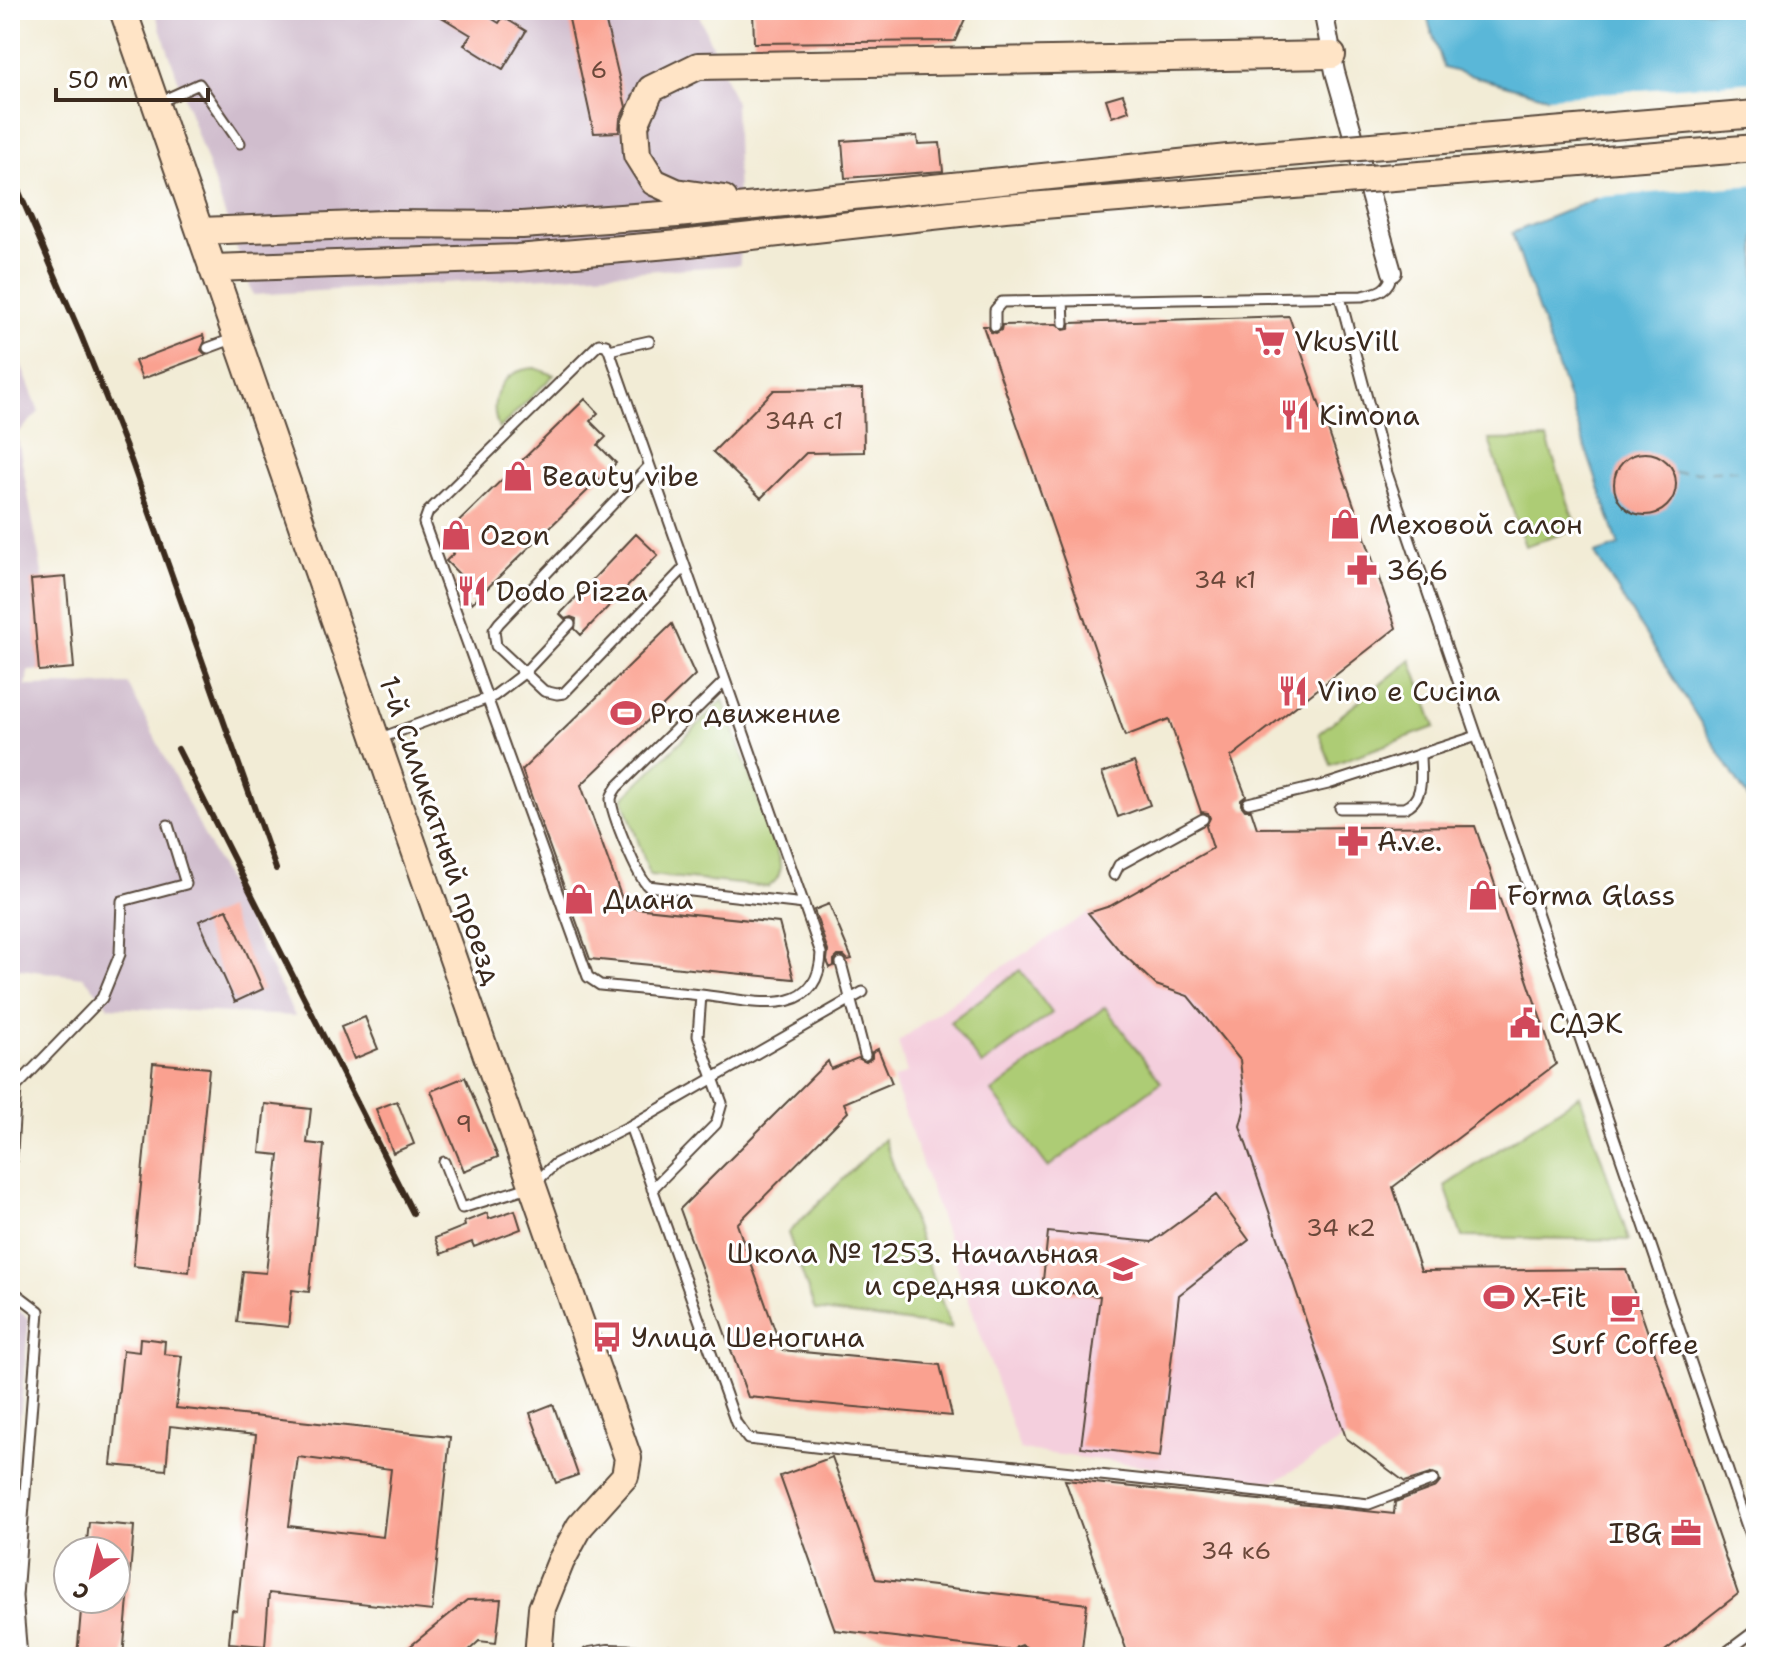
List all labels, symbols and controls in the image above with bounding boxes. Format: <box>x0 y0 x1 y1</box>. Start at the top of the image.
scale bar <box>56 52 208 102</box>
house number: 6 <box>591 54 607 86</box>
text: 50 m <box>68 64 128 96</box>
place label: VkusVill <box>1294 322 1399 360</box>
supermarket icon: VkusVill <box>1253 324 1287 358</box>
place label: Kimona <box>1319 396 1420 434</box>
restaurant icon: Kimona <box>1278 398 1312 432</box>
house number: 34А с1 <box>765 405 843 437</box>
place label: Beauty vibe <box>542 457 699 495</box>
shop icon: Beauty vibe <box>501 459 535 493</box>
place label: Меховой салон <box>1369 505 1583 543</box>
shop icon: Меховой салон <box>1328 507 1362 541</box>
place label: Ozon <box>480 516 550 554</box>
shop icon: Ozon <box>439 518 473 552</box>
place label: 36,6 <box>1386 551 1448 589</box>
pharmacy icon: 36,6 <box>1345 553 1379 587</box>
house number: 34 к1 <box>1194 564 1256 596</box>
place label: Dodo Pizza <box>496 572 648 610</box>
restaurant icon: Dodo Pizza <box>455 574 489 608</box>
street label: 1-й Силикатный проезд <box>370 671 512 990</box>
place label: Vino e Cucina <box>1317 672 1500 710</box>
restaurant icon: Vino e Cucina <box>1276 674 1310 708</box>
place label: Pro движение <box>650 694 841 732</box>
sports icon: Pro движение <box>609 696 643 730</box>
place label: A.v.e. <box>1377 822 1442 860</box>
pharmacy icon: A.v.e. <box>1336 824 1370 858</box>
place label: Forma Glass <box>1507 876 1675 914</box>
shop icon: Forma Glass <box>1466 878 1500 912</box>
place label: Диана <box>603 880 693 918</box>
shop icon: Диана <box>562 882 596 916</box>
place label: СДЭК <box>1549 1004 1623 1042</box>
public building icon: СДЭК <box>1508 1006 1542 1040</box>
house number: 9 <box>456 1108 472 1140</box>
house number: 34 к2 <box>1306 1212 1376 1244</box>
place label: Школа № 1253. Начальная и средняя школа <box>727 1234 1099 1304</box>
school or university icon: Школа № 1253. Начальная и средняя школа <box>1106 1252 1140 1286</box>
place label: X-Fit <box>1523 1278 1586 1316</box>
sports icon: X-Fit <box>1482 1280 1516 1314</box>
cafe icon: Surf Coffee <box>1608 1290 1642 1324</box>
place label: Улица Шеногина <box>631 1318 864 1356</box>
bus stop icon: Улица Шеногина <box>590 1320 624 1354</box>
place label: Surf Coffee <box>1551 1325 1699 1363</box>
place label: IBG <box>1609 1514 1662 1552</box>
office icon: IBG <box>1669 1516 1703 1550</box>
north arrow <box>52 1535 132 1615</box>
house number: 34 к6 <box>1201 1535 1271 1567</box>
text: С <box>67 1575 95 1607</box>

